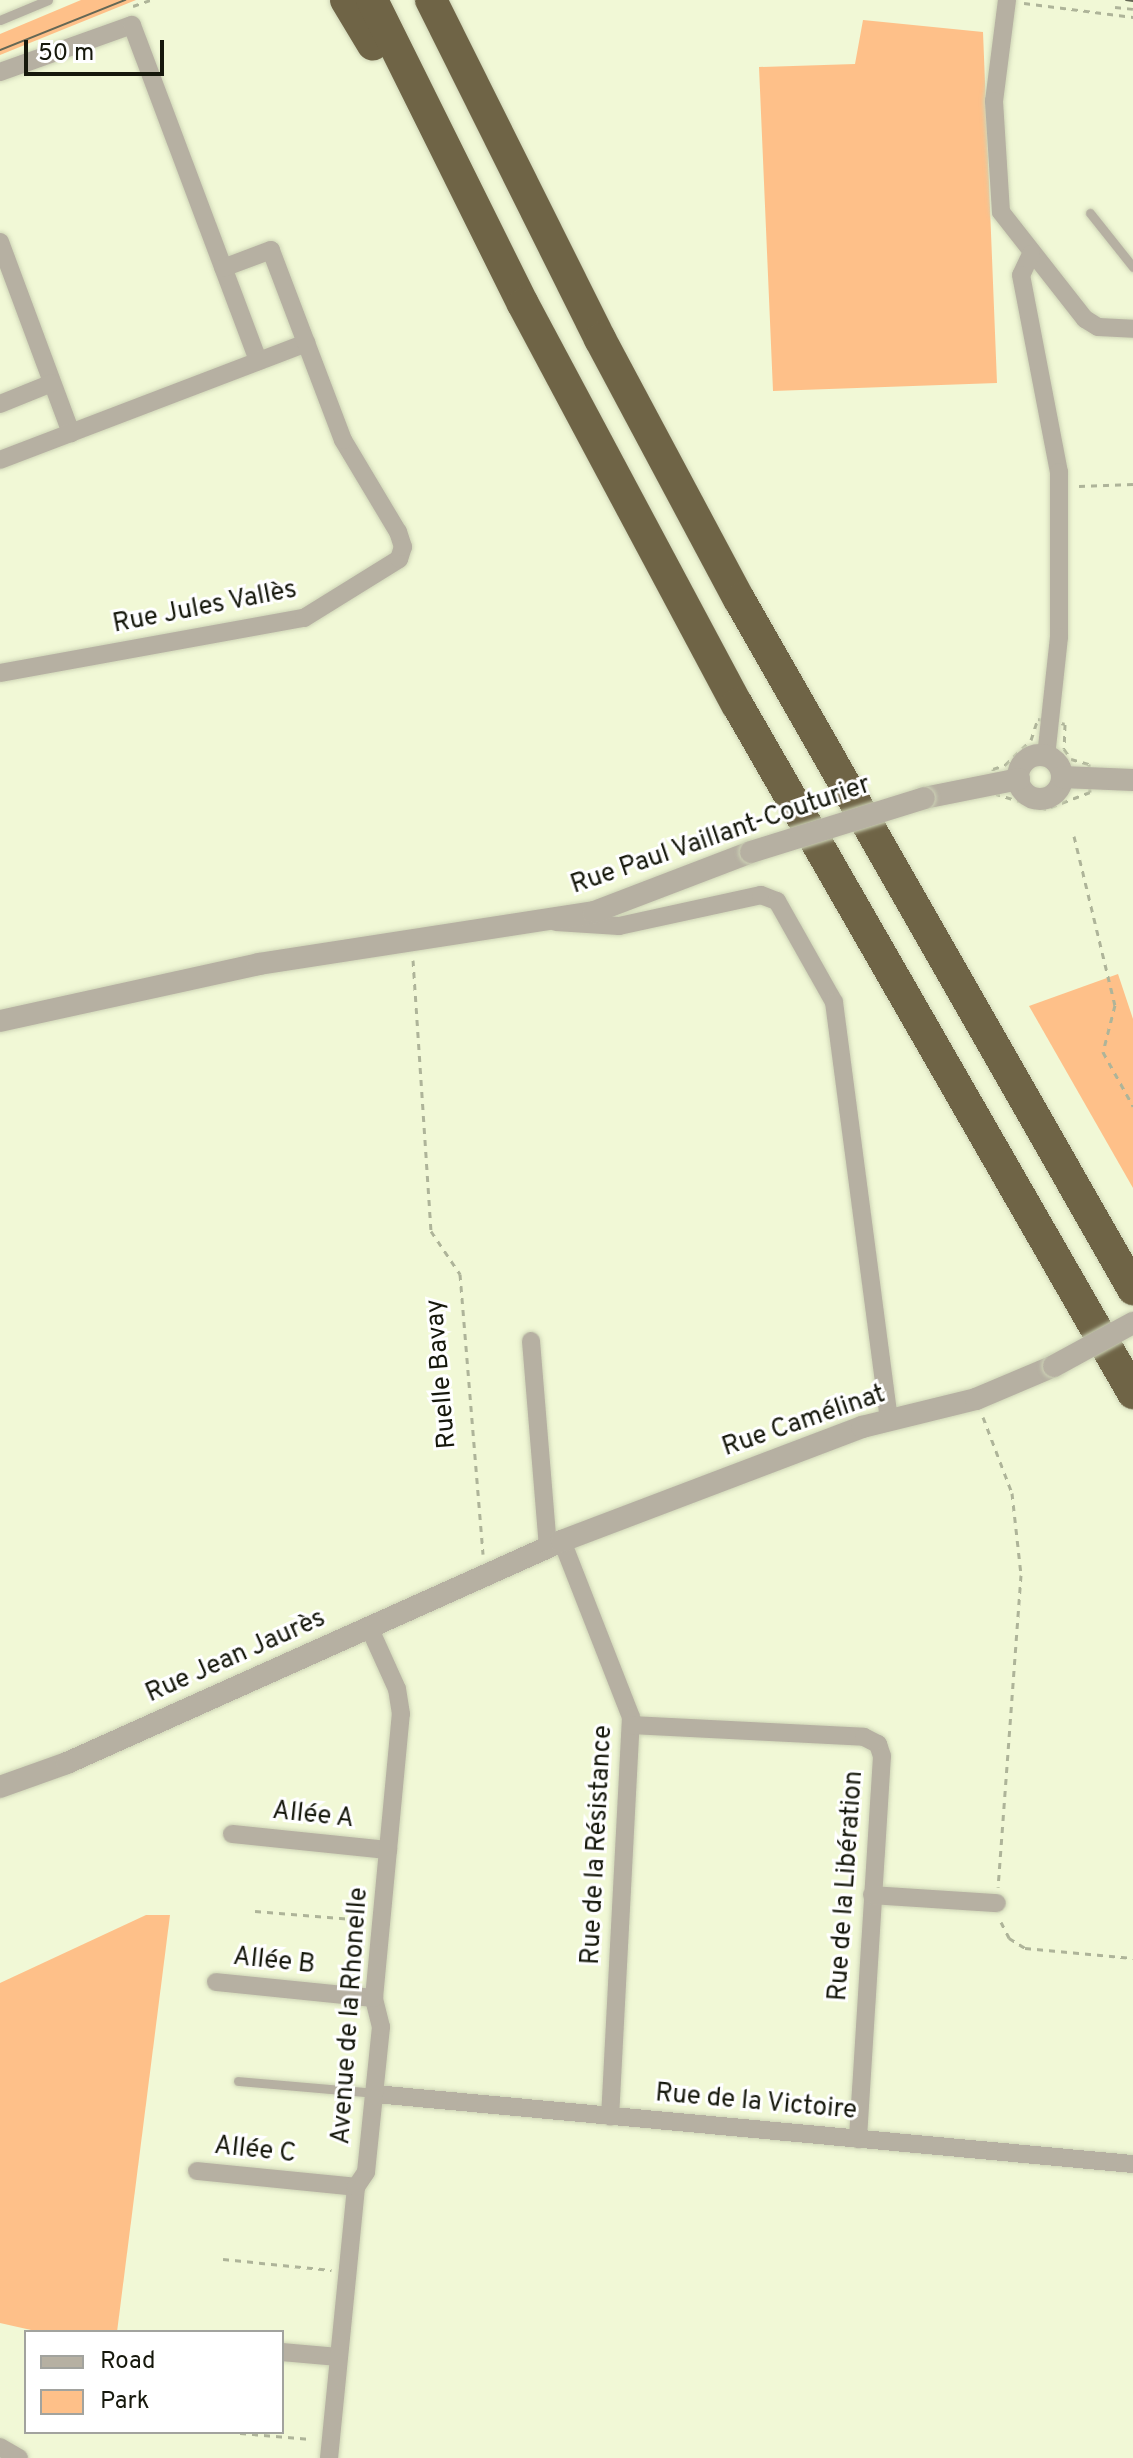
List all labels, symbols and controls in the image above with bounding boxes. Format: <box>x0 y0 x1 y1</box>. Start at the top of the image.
scale bar <box>28 24 168 74</box>
text: 50 m <box>38 39 94 69</box>
street label: Rue Jules Vallès <box>110 575 300 641</box>
street label: Rue Paul Vaillant-Couturier <box>567 770 875 902</box>
street label: Ruelle Bavay <box>420 1298 464 1450</box>
street label: Rue Camélinat <box>719 1380 889 1464</box>
street label: Rue Jean Jaurès <box>141 1603 331 1711</box>
street label: Rue de la Résistance <box>576 1724 620 1966</box>
street label: Rue de la Libération <box>823 1770 871 2002</box>
street label: Allée A <box>270 1796 356 1836</box>
street label: Avenue de la Rhonelle <box>326 1886 376 2146</box>
street label: Allée B <box>231 1942 317 1982</box>
street label: Rue de la Victoire <box>653 2079 859 2127</box>
street label: Allée C <box>213 2131 297 2171</box>
legend <box>24 2330 284 2434</box>
text: Road <box>100 2347 156 2377</box>
text: Park <box>100 2387 150 2417</box>

